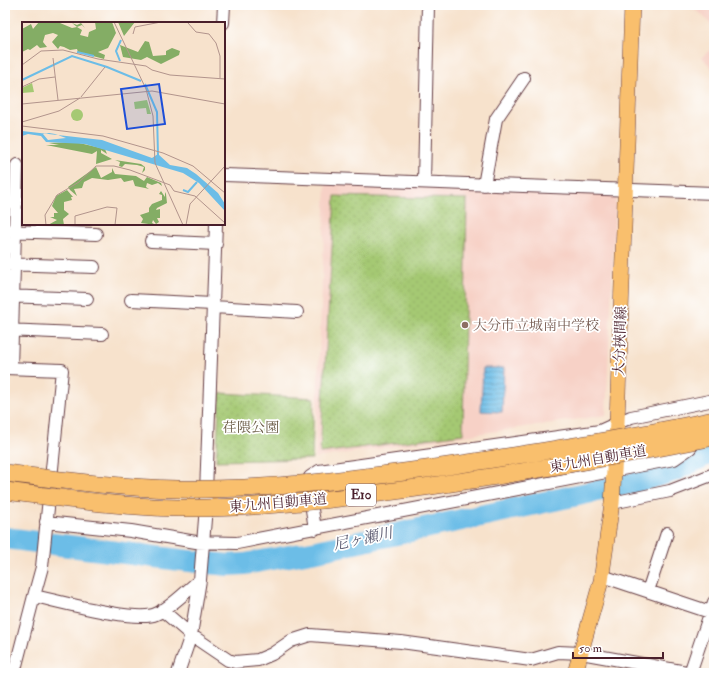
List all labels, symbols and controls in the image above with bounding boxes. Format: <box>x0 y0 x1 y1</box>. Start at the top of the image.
inset map <box>22 22 225 225</box>
street label: 大分挾間線 <box>610 306 630 376</box>
place label: 大分市立城南中学校 <box>473 317 599 334</box>
marker: 大分市立城南中学校 <box>460 320 470 330</box>
park label: 荏隈公園 <box>223 419 279 436</box>
street label: 東九州自動車道 <box>548 442 648 476</box>
road number: E10 <box>346 484 376 506</box>
street label: 東九州自動車道 <box>228 490 328 516</box>
water label: 尼ヶ瀬川 <box>332 523 396 555</box>
scale bar <box>573 634 663 660</box>
text: 50 m <box>579 641 603 656</box>

